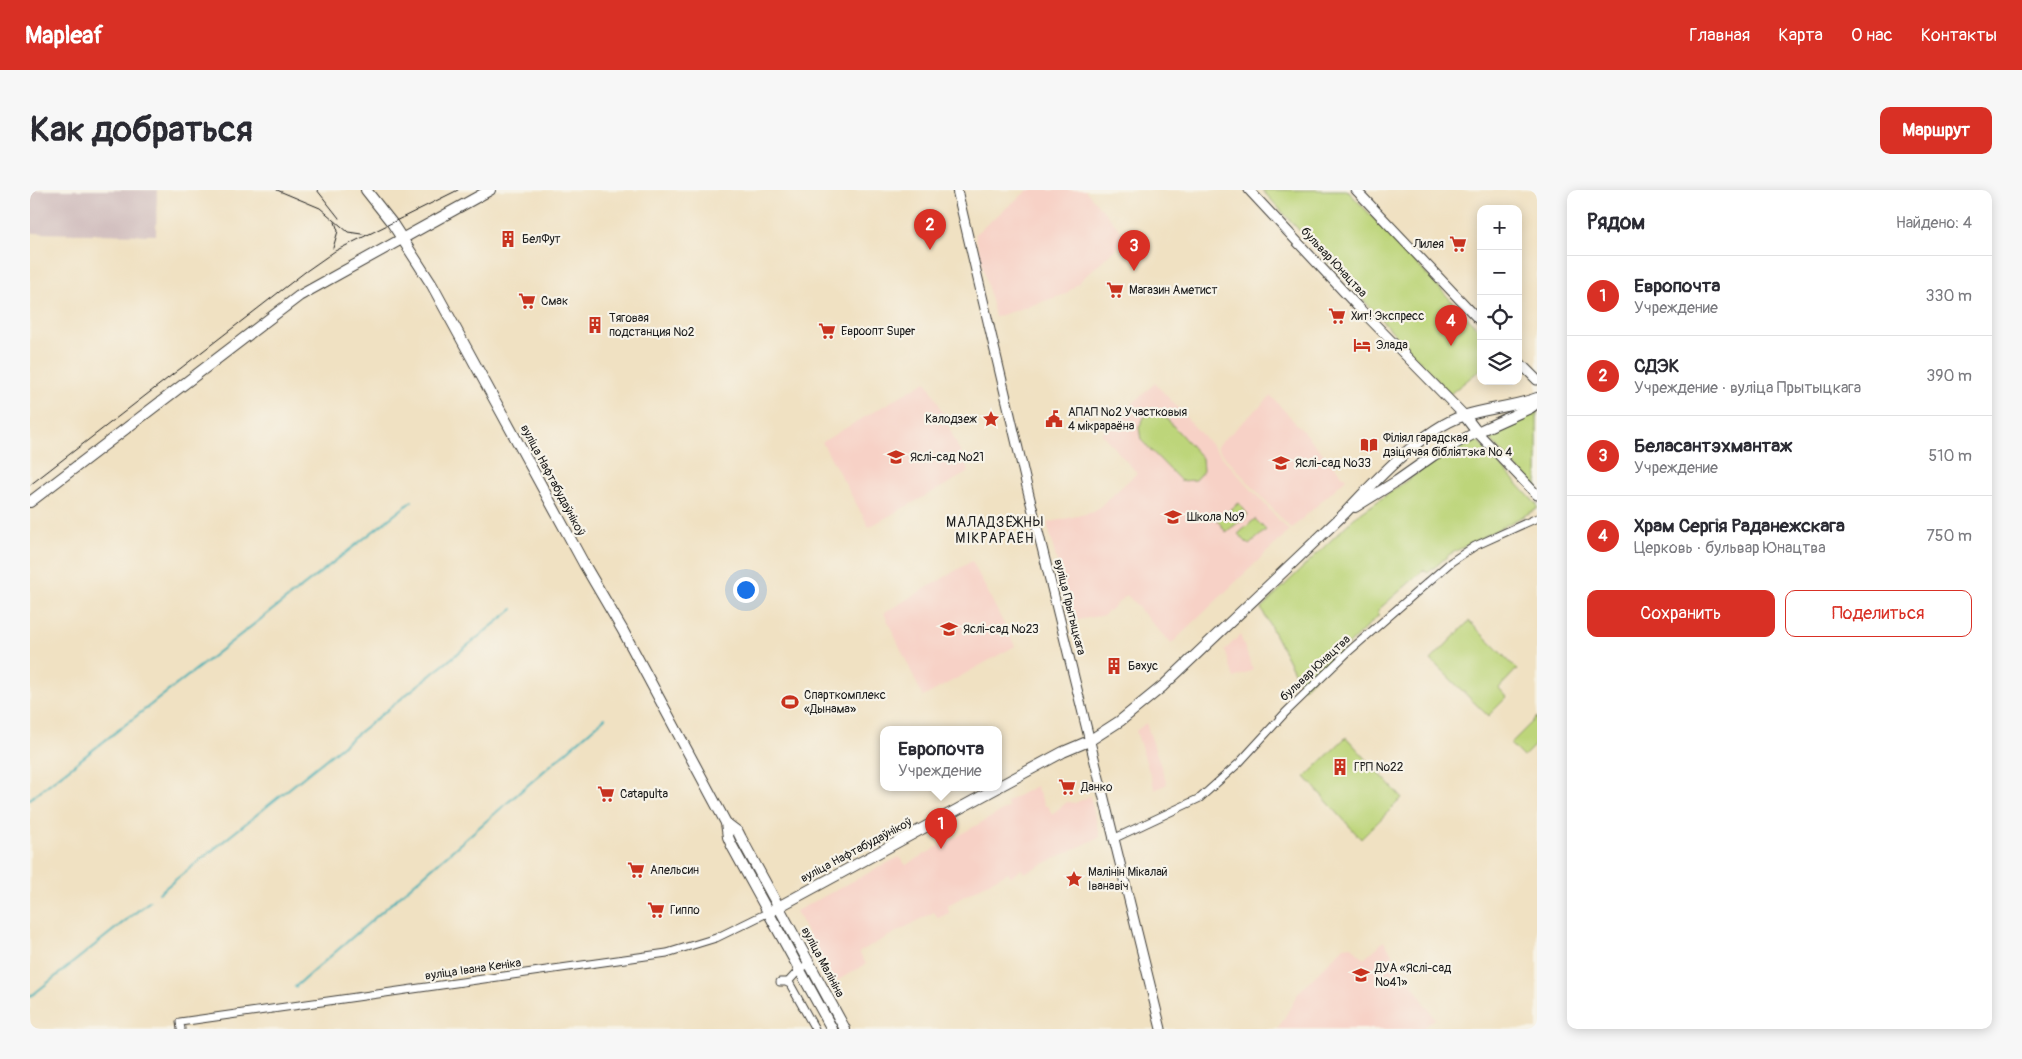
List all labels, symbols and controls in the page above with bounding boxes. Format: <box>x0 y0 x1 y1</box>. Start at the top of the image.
text: Mapleaf <box>25 21 103 50</box>
text: Главная <box>1689 24 1750 47</box>
text: Карта <box>1778 24 1823 47</box>
text: О нас <box>1851 24 1893 47</box>
text: Контакты <box>1921 24 1997 47</box>
button: Маршрут <box>1880 107 1992 154</box>
text: Как добраться <box>30 108 253 152</box>
map controls <box>1477 205 1522 385</box>
button: + <box>1477 205 1522 250</box>
pin: 2 <box>914 209 946 250</box>
text: Рядом <box>1587 209 1645 236</box>
text: Найдено: 4 <box>1896 213 1972 233</box>
street label: бульвар Юнацтва <box>1297 224 1370 301</box>
building icon: БелФут <box>498 229 518 249</box>
pin: 3 <box>1118 230 1150 271</box>
place label: БелФут <box>522 232 561 247</box>
supermarket icon: Лилея <box>1448 234 1468 254</box>
place label: Лилея <box>1413 237 1444 252</box>
button: − <box>1477 250 1522 295</box>
text: Европочта <box>1634 274 1720 298</box>
supermarket icon: Магазин Аметист <box>1105 280 1125 300</box>
place label: Магазин Аметист <box>1129 283 1217 298</box>
text: 1 <box>1600 286 1606 306</box>
text: 330 m <box>1926 286 1972 306</box>
supermarket icon: Смак <box>517 291 537 311</box>
place label: Смак <box>541 294 568 309</box>
button: locate <box>1477 295 1522 340</box>
text: Учреждение <box>1634 298 1718 318</box>
pin: 4 <box>1435 305 1467 346</box>
supermarket icon: Хит! Экспресс <box>1327 306 1347 326</box>
place label: Хит! Экспресс <box>1351 309 1424 324</box>
place label: Тяговая подстанция №2 <box>609 311 695 340</box>
building icon: Тяговая подстанция №2 <box>585 315 605 335</box>
supermarket icon: Евроопт Super <box>817 321 837 341</box>
place label: Евроопт Super <box>841 324 916 339</box>
hotel icon: Элада <box>1352 335 1372 355</box>
place label: Элада <box>1376 338 1408 353</box>
button: layers <box>1477 340 1522 385</box>
text: СДЭК <box>1634 354 1679 378</box>
text: 2 <box>1599 366 1607 386</box>
text: 390 m <box>1926 366 1972 386</box>
text: Учреждение · вуліца Прытыцкага <box>1634 378 1861 398</box>
place label: АПАП №2 Участковыя 4 мікрараёна <box>1068 405 1187 434</box>
place icon: Калодзеж <box>981 409 1001 429</box>
public building icon: АПАП №2 Участковыя 4 мікрараёна <box>1044 409 1064 429</box>
place label: Калодзеж <box>925 412 977 427</box>
street label: вуліца Нафтабудаўнікоў <box>517 422 588 538</box>
place label: Філіял гарадская дзіцячая бібліятэка № 4 <box>1383 431 1512 460</box>
text: Беласантэхмантаж <box>1634 434 1792 458</box>
library icon: Філіял гарадская дзіцячая бібліятэка № 4 <box>1359 435 1379 455</box>
text: 3 <box>1599 446 1607 466</box>
text: 510 m <box>1928 446 1972 466</box>
school or university icon: Яслі-сад №21 <box>886 447 906 467</box>
place label: Яслі-сад №21 <box>910 450 984 465</box>
school or university icon: Яслі-сад №33 <box>1271 453 1291 473</box>
place label: Яслі-сад №33 <box>1295 456 1371 471</box>
text: Учреждение <box>1634 458 1718 478</box>
school or university icon: Школа №9 <box>1163 507 1183 527</box>
place label: Школа №9 <box>1187 510 1245 525</box>
district label: МАЛАДЗЁЖНЫ МІКРАРАЁН <box>946 514 1044 547</box>
text: Храм Сергія Раданежскага <box>1634 514 1845 538</box>
text: 4 <box>1598 526 1608 546</box>
text: 750 m <box>1926 526 1972 546</box>
text: Церковь · бульвар Юнацтва <box>1634 538 1826 558</box>
street label: вуліца Прытыцкага <box>1050 558 1089 657</box>
your location <box>733 577 759 603</box>
button: Сохранить <box>1587 590 1775 637</box>
button: Поделиться <box>1785 590 1972 637</box>
school or university icon: Яслі-сад №23 <box>939 619 959 639</box>
place label: Яслі-сад №23 <box>963 622 1039 637</box>
street label: бульвар Юнацтва <box>1277 632 1354 705</box>
building icon: Бахус <box>1104 656 1124 676</box>
place label: Бахус <box>1128 659 1158 674</box>
place label: Спарткомплекс «Дынама» <box>804 688 886 717</box>
sports icon: Спарткомплекс «Дынама» <box>780 692 800 712</box>
popup <box>880 726 1002 791</box>
text: Европочта <box>898 737 984 761</box>
building icon: ГРП №22 <box>1330 757 1350 777</box>
place label: ГРП №22 <box>1354 760 1404 775</box>
text: Учреждение <box>898 761 982 781</box>
supermarket icon: Данко <box>1057 777 1077 797</box>
place label: Данко <box>1080 780 1113 795</box>
supermarket icon: Catapulta <box>596 784 616 804</box>
place label: Catapulta <box>620 787 668 802</box>
pin: 1 <box>925 808 957 849</box>
street label: вуліца Нафтабудаўнікоў <box>798 815 914 886</box>
supermarket icon: Апельсин <box>626 860 646 880</box>
place label: Апельсин <box>650 863 699 878</box>
place label: Малінін Мікалай Іванавіч <box>1088 865 1168 894</box>
place icon: Малінін Мікалай Іванавіч <box>1064 869 1084 889</box>
supermarket icon: Гиппо <box>646 900 666 920</box>
place label: Гиппо <box>670 903 700 918</box>
street label: вуліца Малініна <box>798 924 848 1000</box>
street label: вуліца Івана Кеніка <box>424 955 523 984</box>
place label: ДУА «Яслі-сад №41» <box>1374 961 1452 990</box>
school or university icon: ДУА «Яслі-сад №41» <box>1351 965 1371 985</box>

